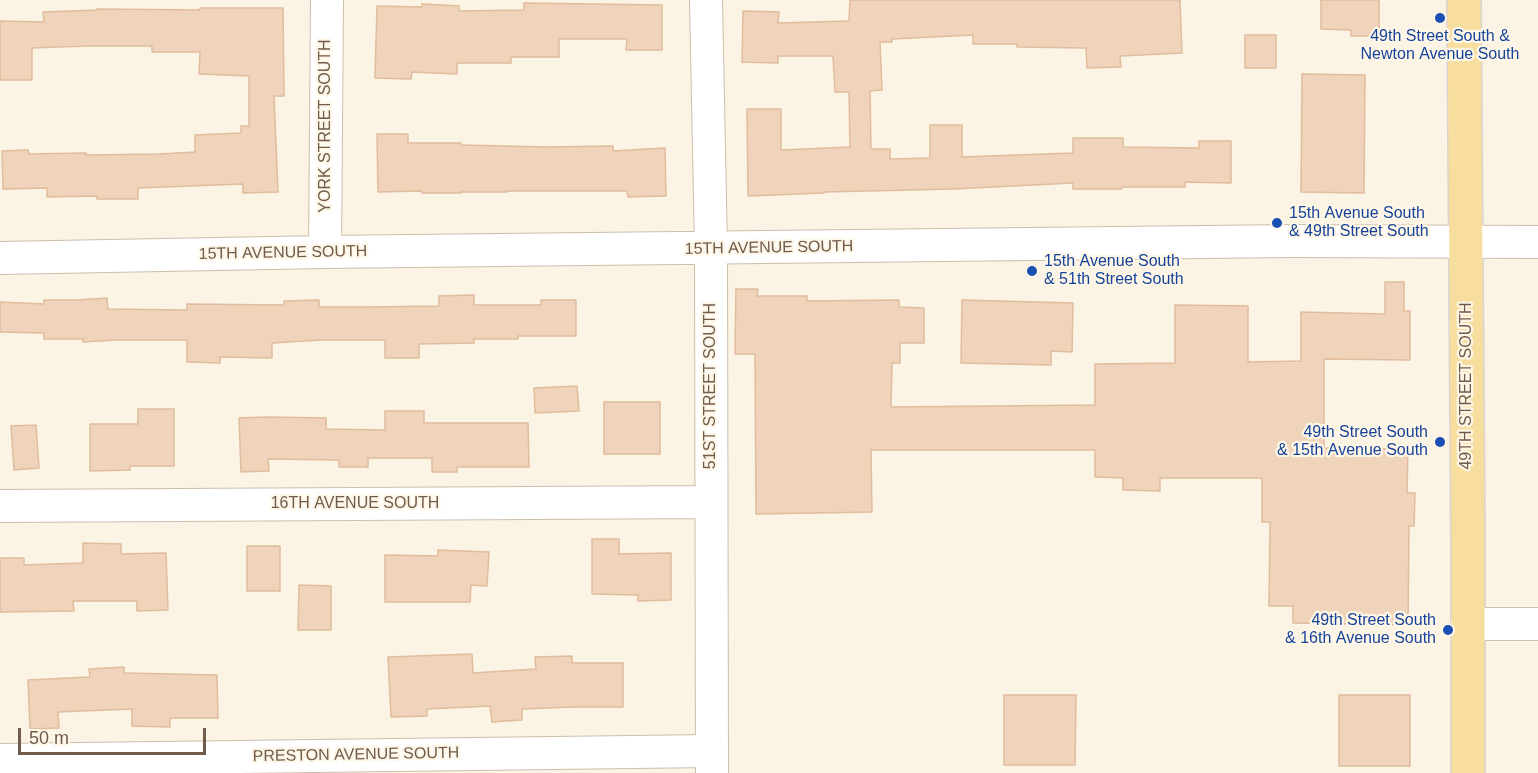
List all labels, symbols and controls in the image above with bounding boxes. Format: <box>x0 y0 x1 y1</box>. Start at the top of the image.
marker: 49th Street South & Newton Avenue South <box>1433 11 1447 25</box>
place label: 49th Street South & Newton Avenue South <box>1361 27 1519 65</box>
street label: YORK STREET SOUTH <box>316 39 336 213</box>
place label: 15th Avenue South & 49th Street South <box>1289 204 1429 242</box>
marker: 15th Avenue South & 49th Street South <box>1270 216 1284 230</box>
street label: 15TH AVENUE SOUTH <box>685 237 853 259</box>
street label: 15TH AVENUE SOUTH <box>199 242 367 264</box>
place label: 15th Avenue South & 51th Street South <box>1044 252 1184 290</box>
marker: 15th Avenue South & 51th Street South <box>1025 264 1039 278</box>
street label: 49TH STREET SOUTH <box>1457 302 1477 470</box>
street label: 51ST STREET SOUTH <box>701 303 721 469</box>
place label: 49th Street South & 15th Avenue South <box>1277 423 1428 461</box>
marker: 49th Street South & 15th Avenue South <box>1433 435 1447 449</box>
street label: 16TH AVENUE SOUTH <box>271 494 439 514</box>
place label: 49th Street South & 16th Avenue South <box>1285 611 1436 649</box>
marker: 49th Street South & 16th Avenue South <box>1441 623 1455 637</box>
scale bar <box>21 716 208 754</box>
text: 50 m <box>29 728 69 748</box>
street label: PRESTON AVENUE SOUTH <box>253 744 459 766</box>

